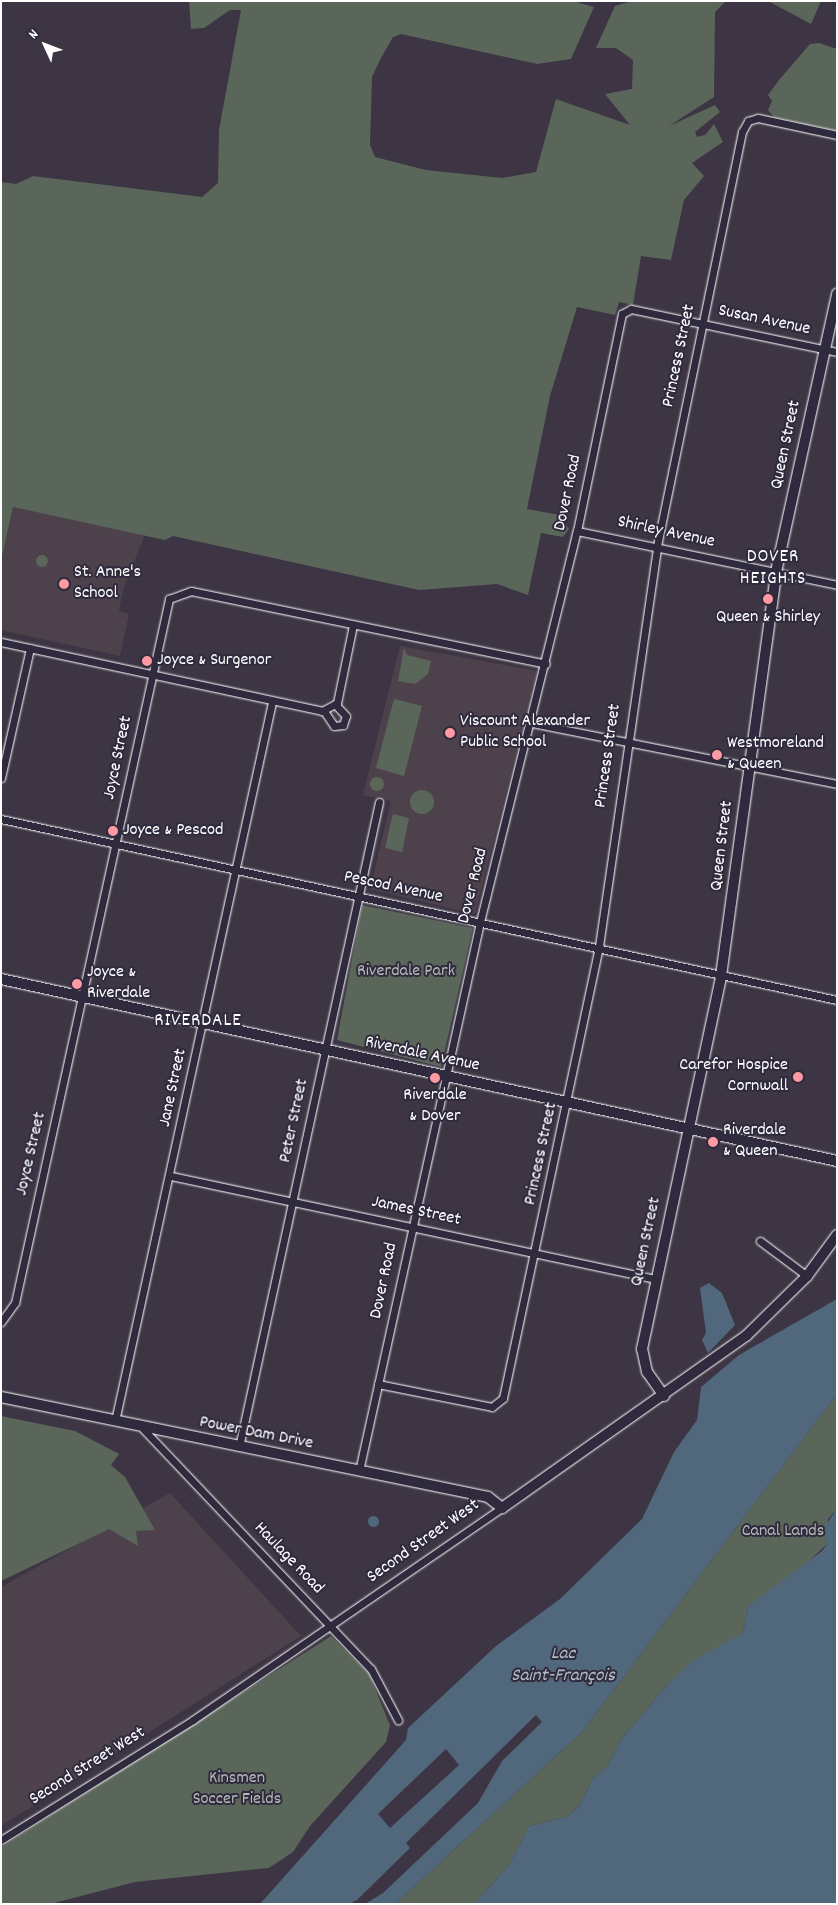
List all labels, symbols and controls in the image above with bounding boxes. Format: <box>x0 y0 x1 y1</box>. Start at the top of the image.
north arrow <box>20 20 70 70</box>
text: N <box>24 25 44 44</box>
street label: Susan Avenue <box>716 301 812 341</box>
street label: Princess Street <box>659 303 701 409</box>
street label: Queen Street <box>767 399 807 491</box>
street label: Dover Road <box>550 453 588 533</box>
street label: Shirley Avenue <box>615 512 717 554</box>
district label: DOVER HEIGHTS <box>739 547 807 591</box>
place label: St. Anne's School <box>74 563 141 606</box>
marker: St. Anne's School <box>58 578 70 590</box>
marker: Queen & Shirley <box>762 593 774 605</box>
place label: Queen & Shirley <box>716 607 820 629</box>
place label: Joyce & Surgenor <box>157 650 271 672</box>
marker: Joyce & Surgenor <box>141 655 153 667</box>
street label: Princess Street <box>591 703 627 809</box>
place label: Viscount Alexander Public School <box>460 712 590 754</box>
street label: Joyce Street <box>100 714 138 802</box>
marker: Viscount Alexander Public School <box>444 727 456 739</box>
place label: Westmoreland & Queen <box>727 734 824 776</box>
marker: Westmoreland & Queen <box>711 749 723 761</box>
street label: Queen Street <box>707 800 739 892</box>
place label: Joyce & Pescod <box>123 820 224 842</box>
marker: Joyce & Pescod <box>107 825 119 837</box>
street label: Dover Road <box>454 846 494 926</box>
street label: Pescod Avenue <box>341 867 445 909</box>
park label: Riverdale Park <box>357 961 455 983</box>
place label: Joyce & Riverdale <box>87 963 150 1006</box>
marker: Joyce & Riverdale <box>71 978 83 990</box>
district label: RIVERDALE <box>153 1011 243 1033</box>
street label: Riverdale Avenue <box>363 1032 481 1078</box>
street label: Jane Street <box>155 1047 193 1129</box>
place label: Carefor Hospice Cornwall <box>679 1056 788 1098</box>
marker: Carefor Hospice Cornwall <box>792 1071 804 1083</box>
marker: Riverdale & Dover <box>429 1072 441 1084</box>
street label: Peter Street <box>276 1077 314 1165</box>
place label: Riverdale & Dover <box>403 1086 467 1128</box>
street label: Princess Street <box>521 1101 563 1207</box>
street label: Joyce Street <box>12 1110 52 1198</box>
place label: Riverdale & Queen <box>723 1121 786 1164</box>
marker: Riverdale & Queen <box>707 1136 719 1148</box>
street label: James Street <box>369 1192 463 1232</box>
street label: Queen Street <box>627 1196 667 1288</box>
street label: Dover Road <box>366 1241 404 1321</box>
street label: Power Dam Drive <box>197 1412 315 1456</box>
street label: Second Street West <box>364 1495 484 1589</box>
street label: Haulage Road <box>248 1519 328 1599</box>
park label: Canal Lands <box>742 1521 824 1543</box>
water label: Lac Saint-François <box>511 1644 615 1688</box>
street label: Second Street West <box>26 1723 150 1811</box>
park label: Kinsmen Soccer Fields <box>193 1769 281 1812</box>

